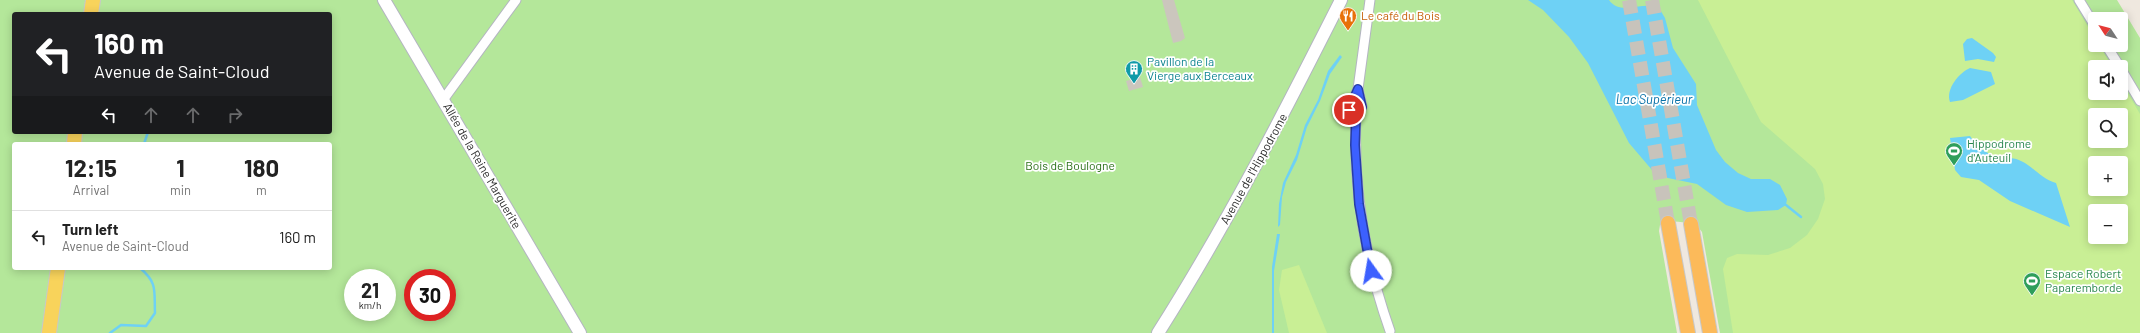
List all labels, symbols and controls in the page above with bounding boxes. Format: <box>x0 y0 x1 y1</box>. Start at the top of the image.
restaurant icon: Le café du Bois <box>1338 6 1358 31</box>
place label: Le café du Bois <box>1361 8 1440 22</box>
north arrow <box>2088 12 2128 52</box>
map controls <box>2088 12 2128 244</box>
text: 160 m <box>94 26 164 60</box>
icon: left <box>28 28 80 80</box>
place label: Pavillon de la Vierge aux Berceaux <box>1147 54 1253 82</box>
building icon: Pavillon de la Vierge aux Berceaux <box>1124 59 1144 84</box>
text: Avenue de Saint-Cloud <box>94 60 270 82</box>
button: sound <box>2088 60 2128 100</box>
water label: Lac Supérieur <box>1616 91 1693 107</box>
pin <box>1332 93 1366 127</box>
icon: arrive <box>1338 99 1360 121</box>
street label: Allée de la Reine Marguerite <box>441 100 525 231</box>
icon: left <box>98 104 120 126</box>
icon: ahead <box>140 104 162 126</box>
icon: ahead <box>182 104 204 126</box>
icon: right <box>224 104 246 126</box>
button: search <box>2088 108 2128 148</box>
street label: Avenue de l'Hippodrome <box>1217 111 1289 226</box>
place label: Hippodrome d'Auteuil <box>1967 136 2031 164</box>
sports icon: Hippodrome d'Auteuil <box>1944 141 1964 166</box>
text: 12:15 <box>65 153 117 182</box>
text: 1 <box>176 153 185 182</box>
text: 180 <box>244 153 279 182</box>
button: + <box>2088 156 2128 196</box>
park label: Bois de Boulogne <box>1025 158 1115 172</box>
text: Arrival <box>73 182 109 198</box>
text: min <box>170 182 191 198</box>
text: m <box>256 182 267 198</box>
button: − <box>2088 204 2128 244</box>
text: Turn left <box>62 220 118 238</box>
icon: left <box>28 226 50 248</box>
text: 160 m <box>279 228 316 246</box>
text: Avenue de Saint-Cloud <box>62 238 189 254</box>
position arrow <box>1350 250 1392 292</box>
place label: Espace Robert Paparemborde <box>2045 266 2122 294</box>
speed limit sign: 30 <box>404 269 456 321</box>
sports icon: Espace Robert Paparemborde <box>2022 271 2042 296</box>
text: 21 <box>361 278 379 302</box>
text: km/h <box>359 299 381 311</box>

